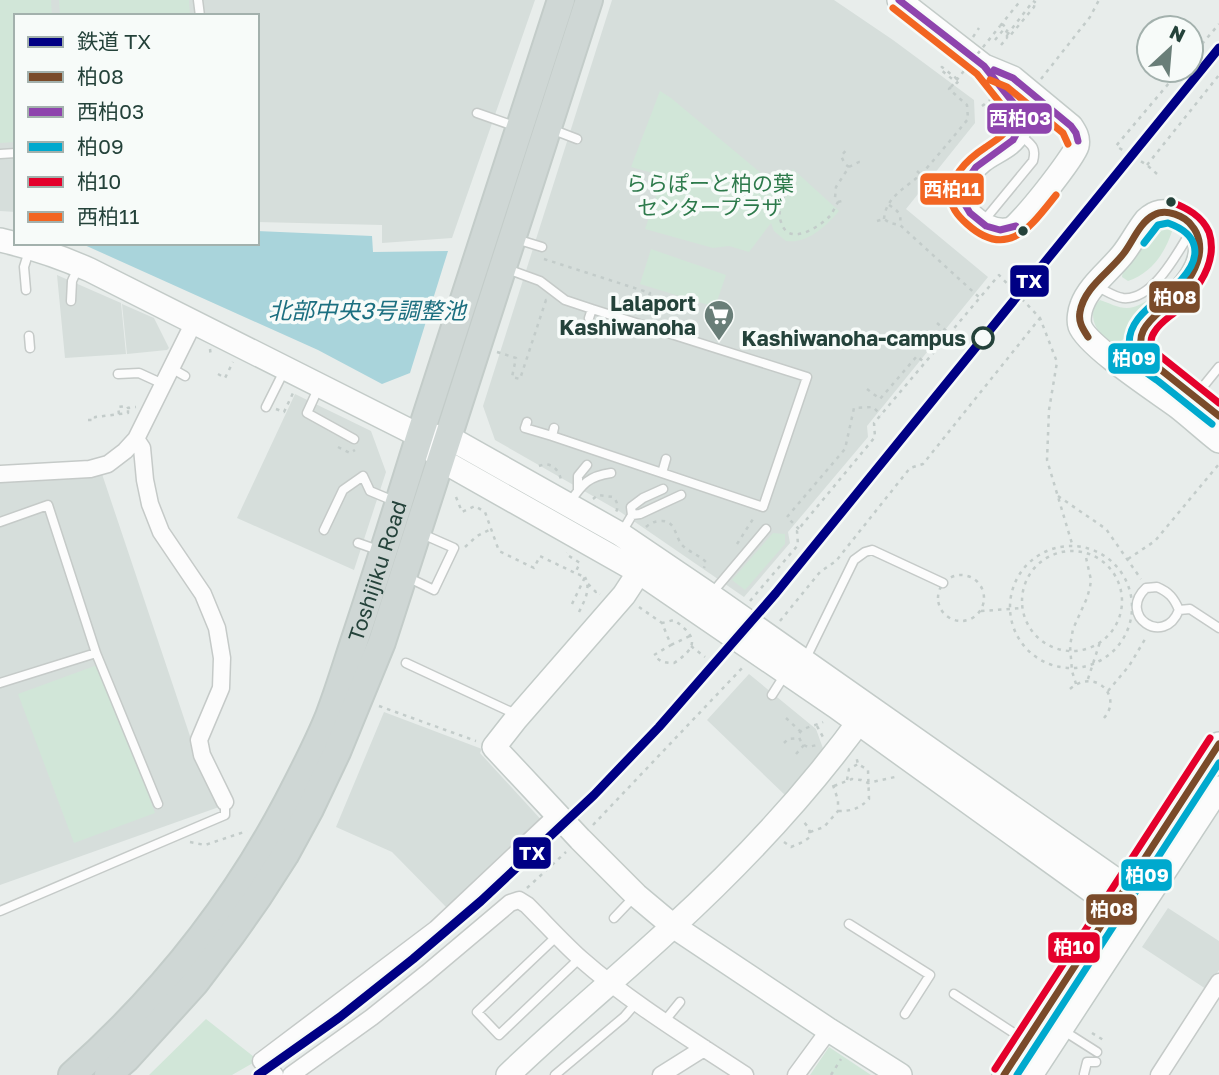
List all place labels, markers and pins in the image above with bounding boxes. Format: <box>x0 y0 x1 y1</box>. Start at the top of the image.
unlabelled marker <box>1164 195 1178 209</box>
unlabelled marker <box>1016 224 1030 238</box>
place label: Lalaport Kashiwanoha <box>559 290 696 340</box>
supermarket icon: Lalaport Kashiwanoha <box>702 298 736 342</box>
place label: Kashiwanoha-campus <box>742 325 966 351</box>
marker: Kashiwanoha-campus <box>972 327 994 349</box>

